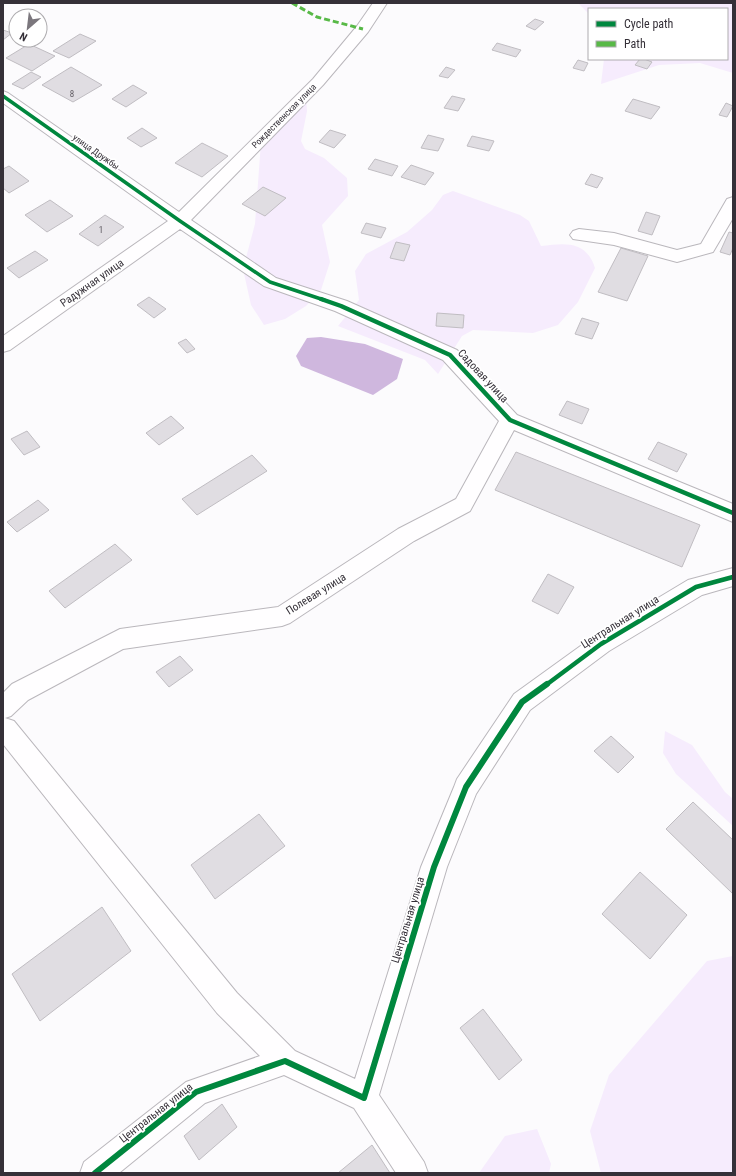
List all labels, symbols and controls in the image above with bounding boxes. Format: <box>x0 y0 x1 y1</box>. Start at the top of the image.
north arrow <box>8 8 48 48</box>
legend <box>588 8 728 60</box>
text: Cycle path <box>624 17 674 31</box>
text: N <box>17 29 30 44</box>
text: Path <box>624 37 646 51</box>
street label: Рождественская улица <box>250 82 318 150</box>
house number: 8 <box>70 89 74 99</box>
street label: улица Дружбы <box>71 132 121 172</box>
house number: 1 <box>99 225 103 235</box>
street label: Радужная улица <box>58 256 126 310</box>
street label: Садовая улица <box>455 347 511 405</box>
street label: Полевая улица <box>284 570 348 618</box>
street label: Центральная улица <box>579 593 661 651</box>
street label: Центральная улица <box>389 875 427 965</box>
street label: Центральная улица <box>117 1080 195 1146</box>

